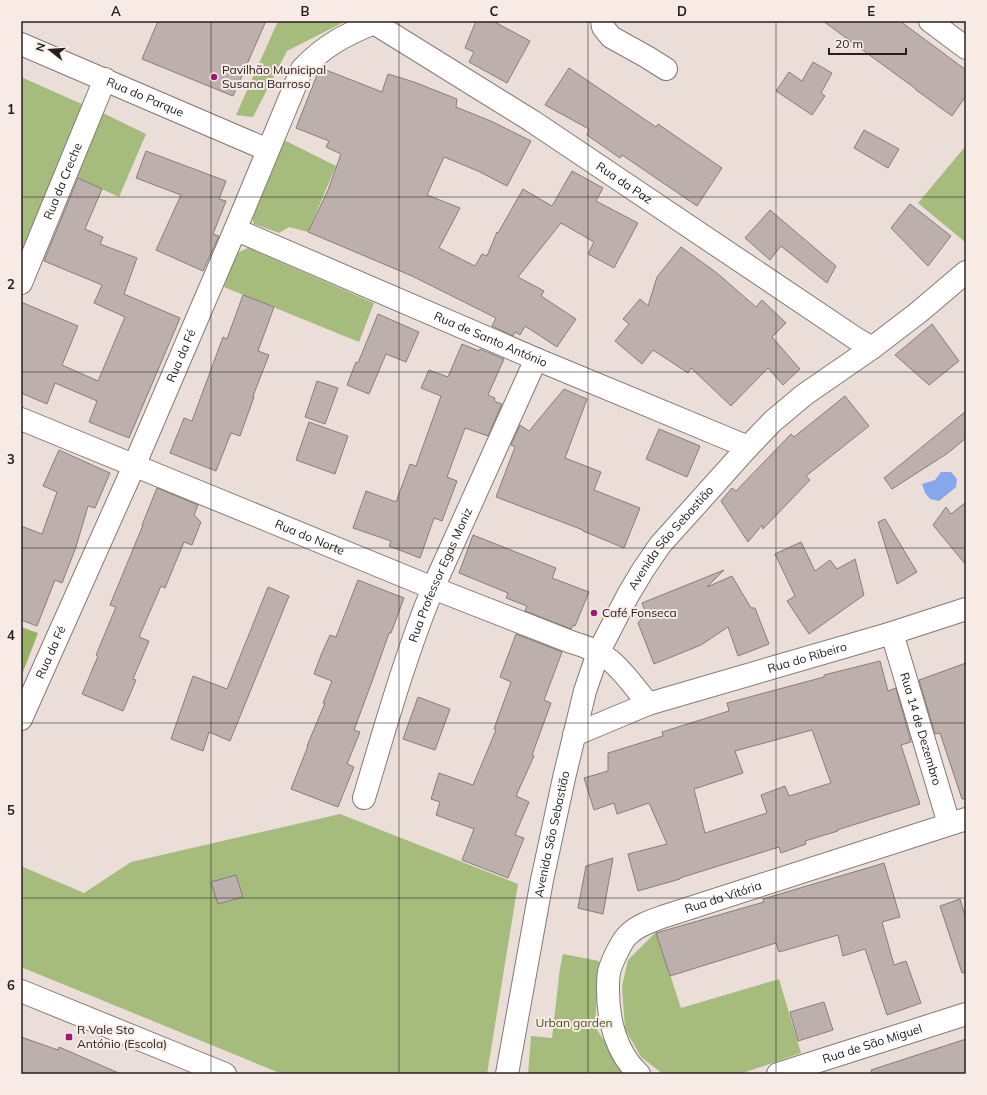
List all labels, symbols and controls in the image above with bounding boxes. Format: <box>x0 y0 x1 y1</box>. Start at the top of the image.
text: A <box>111 3 121 19</box>
text: B <box>301 3 310 19</box>
text: C <box>490 3 499 19</box>
text: D <box>677 3 687 19</box>
text: E <box>867 3 875 19</box>
north arrow <box>30 30 70 70</box>
scale bar <box>829 30 906 56</box>
text: 20 m <box>835 36 863 51</box>
text: N <box>33 41 48 53</box>
place label: Pavilhão Municipal Susana Barroso <box>222 62 326 91</box>
marker: Pavilhão Municipal Susana Barroso <box>209 72 219 82</box>
street label: Rua do Parque <box>104 74 186 120</box>
text: 1 <box>7 101 15 117</box>
street label: Rua da Creche <box>40 140 85 222</box>
street label: Rua da Paz <box>594 158 655 207</box>
text: 2 <box>7 276 15 292</box>
street label: Rua de Santo António <box>432 308 550 370</box>
street label: Rua da Fé <box>163 327 199 384</box>
text: 3 <box>7 451 15 467</box>
street label: Avenida São Sebastião <box>625 483 717 593</box>
street label: Rua Professor Egas Moniz <box>405 505 475 644</box>
street label: Rua do Norte <box>273 516 347 558</box>
place label: Café Fonseca <box>602 605 677 620</box>
marker: Café Fonseca <box>589 608 599 618</box>
street label: Rua da Fé <box>32 623 69 681</box>
text: 4 <box>7 627 15 643</box>
street label: Rua do Ribeiro <box>766 639 848 676</box>
street label: Rua 14 de Dezembro <box>897 670 945 787</box>
street label: Avenida São Sebastião <box>531 769 572 899</box>
text: 5 <box>7 802 15 818</box>
street label: Rua da Vitória <box>683 877 763 916</box>
text: 6 <box>7 977 15 993</box>
park label: Urban garden <box>535 1015 613 1030</box>
street label: Rua de São Miguel <box>820 1020 924 1066</box>
place label: R Vale Sto António (Escola) <box>77 1022 167 1051</box>
marker: R Vale Sto António (Escola) <box>64 1032 74 1042</box>

